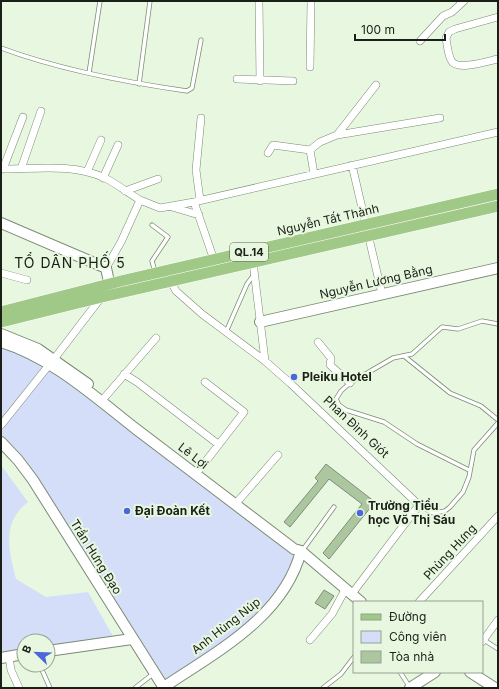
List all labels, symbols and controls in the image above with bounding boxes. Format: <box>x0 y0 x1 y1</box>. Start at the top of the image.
scale bar <box>355 16 445 42</box>
text: 100 m <box>361 22 395 37</box>
street label: Nguyễn Tất Thành <box>275 200 380 239</box>
road number: QL.14 <box>230 243 268 261</box>
district label: TỔ DÂN PHỐ 5 <box>14 251 126 271</box>
street label: Nguyễn Lương Bằng <box>318 261 434 302</box>
place label: Pleiku Hotel <box>302 369 372 384</box>
marker: Pleiku Hotel <box>289 372 299 382</box>
street label: Phan Đình Giót <box>320 392 392 461</box>
street label: Lê Lợi <box>175 439 211 472</box>
place label: Trường Tiểu học Võ Thị Sáu <box>368 498 455 527</box>
place label: Đại Đoàn Kết <box>135 503 210 518</box>
marker: Đại Đoàn Kết <box>122 506 132 516</box>
marker: Trường Tiểu học Võ Thị Sáu <box>355 508 365 518</box>
street label: Trần Hưng Đạo <box>67 516 125 597</box>
street label: Phùng Hưng <box>420 521 479 583</box>
street label: Anh Hùng Núp <box>188 594 263 657</box>
legend <box>353 601 483 673</box>
text: Đường <box>389 609 426 624</box>
text: Công viên <box>389 629 447 644</box>
north arrow <box>16 633 56 673</box>
text: B <box>19 643 35 655</box>
text: Tòa nhà <box>389 649 434 664</box>

